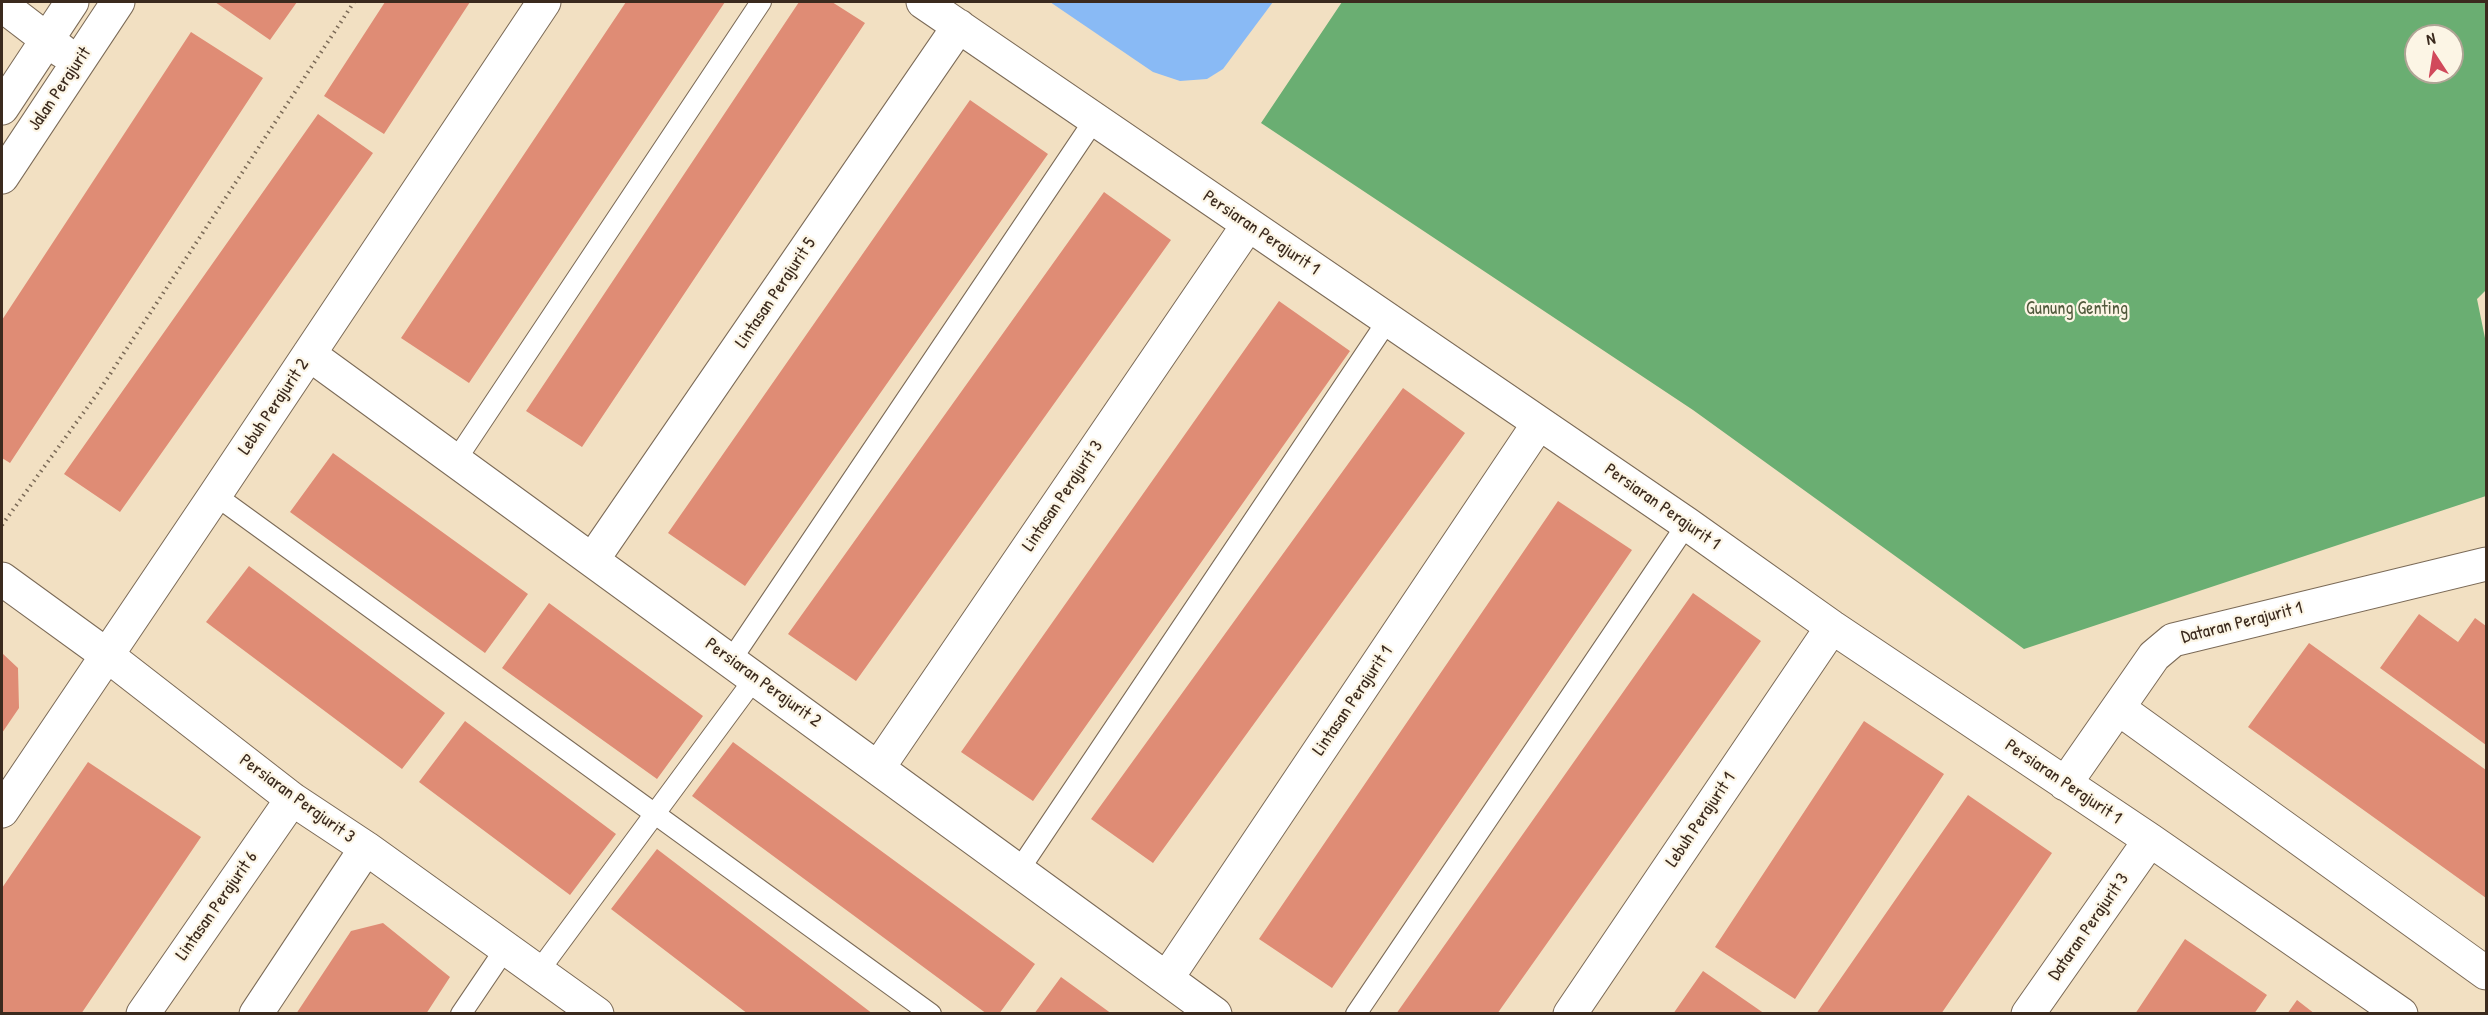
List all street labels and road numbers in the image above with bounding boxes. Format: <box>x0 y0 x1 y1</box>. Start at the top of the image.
street label: Jalan Perajurit <box>24 43 96 135</box>
street label: Persiaran Perajurit 1 <box>1199 186 1323 280</box>
street label: Lintasan Perajurit 5 <box>731 234 821 352</box>
street label: Lebuh Perajurit 2 <box>234 355 314 459</box>
street label: Lintasan Perajurit 3 <box>1018 437 1108 555</box>
street label: Persiaran Perajurit 1 <box>1600 459 1724 555</box>
street label: Dataran Perajurit 1 <box>2179 597 2305 649</box>
street label: Persiaran Perajurit 2 <box>701 634 825 732</box>
street label: Lintasan Perajurit 1 <box>1308 642 1398 760</box>
street label: Persiaran Perajurit 1 <box>2001 735 2125 829</box>
street label: Persiaran Perajurit 3 <box>235 750 359 848</box>
street label: Lebuh Perajurit 1 <box>1662 769 1740 871</box>
street label: Lintasan Perajurit 6 <box>171 847 263 965</box>
street label: Dataran Perajurit 3 <box>2044 869 2134 985</box>

